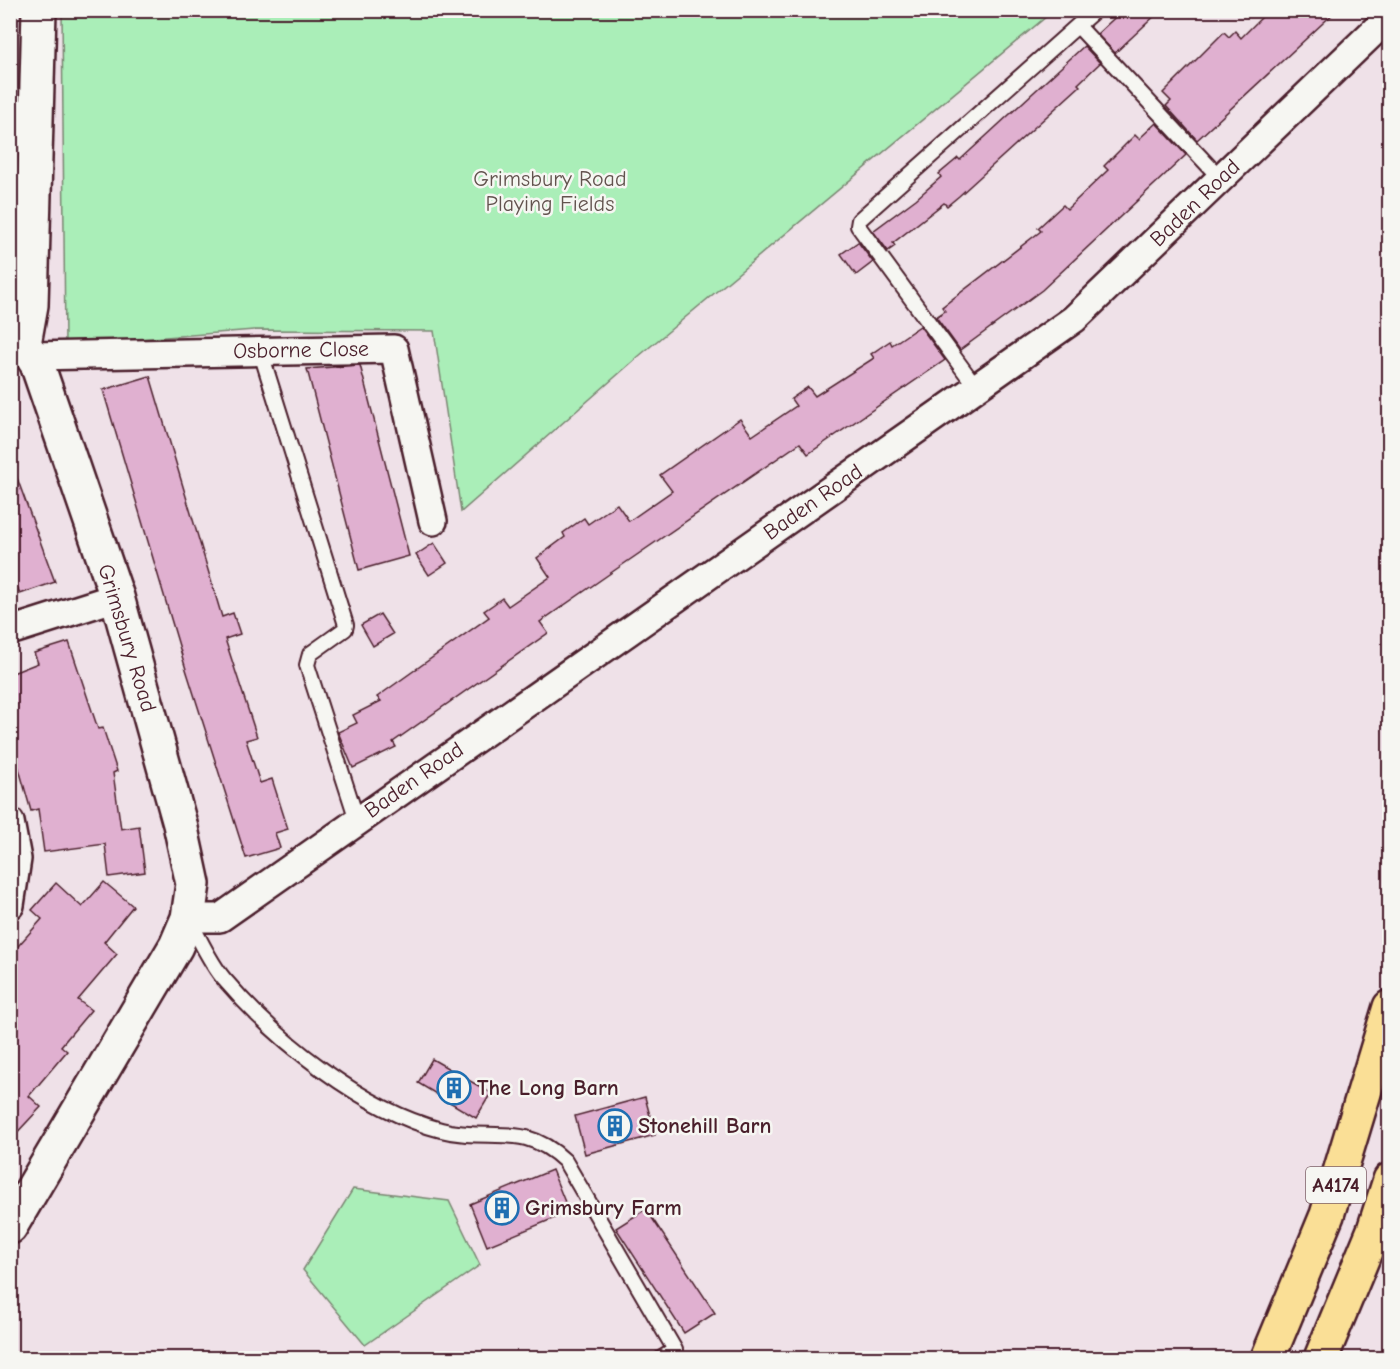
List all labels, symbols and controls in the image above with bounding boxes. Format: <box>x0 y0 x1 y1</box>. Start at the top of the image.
street label: Baden Road <box>1145 154 1245 252</box>
park label: Grimsbury Road Playing Fields <box>473 166 627 217</box>
street label: Osborne Close <box>233 336 369 364</box>
street label: Baden Road <box>759 458 867 546</box>
street label: Grimsbury Road <box>92 561 162 715</box>
street label: Baden Road <box>360 736 468 824</box>
building icon: The Long Barn <box>436 1070 472 1106</box>
place label: The Long Barn <box>477 1075 619 1101</box>
building icon: Stonehill Barn <box>597 1108 633 1144</box>
place label: Stonehill Barn <box>638 1113 771 1139</box>
road number: A4174 <box>1306 1167 1366 1203</box>
building icon: Grimsbury Farm <box>484 1190 520 1226</box>
place label: Grimsbury Farm <box>525 1195 682 1221</box>

